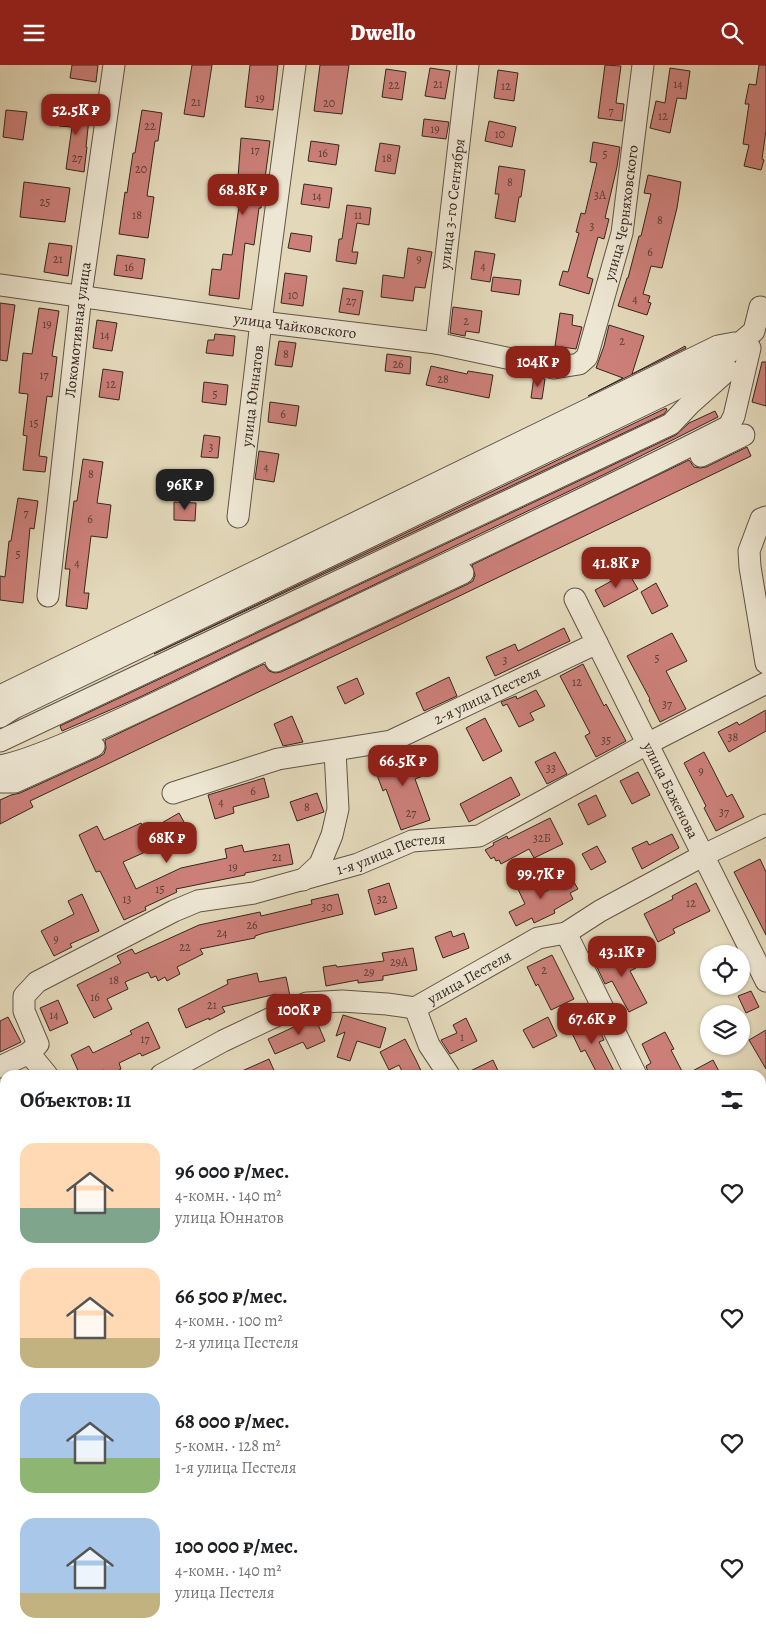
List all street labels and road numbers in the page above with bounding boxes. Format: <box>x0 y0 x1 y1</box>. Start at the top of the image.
street label: улица 3-го Сентября <box>434 137 469 271</box>
street label: улица Черняховского <box>599 144 643 284</box>
street label: Локомотивная улица <box>60 260 96 399</box>
street label: улица Чайковского <box>232 308 358 343</box>
street label: улица Юннатов <box>236 344 268 449</box>
street label: 2-я улица Пестеля <box>430 661 544 729</box>
street label: улица Баженова <box>638 738 703 842</box>
street label: 1-я улица Пестеля <box>334 829 446 880</box>
street label: улица Пестеля <box>423 945 515 1009</box>

